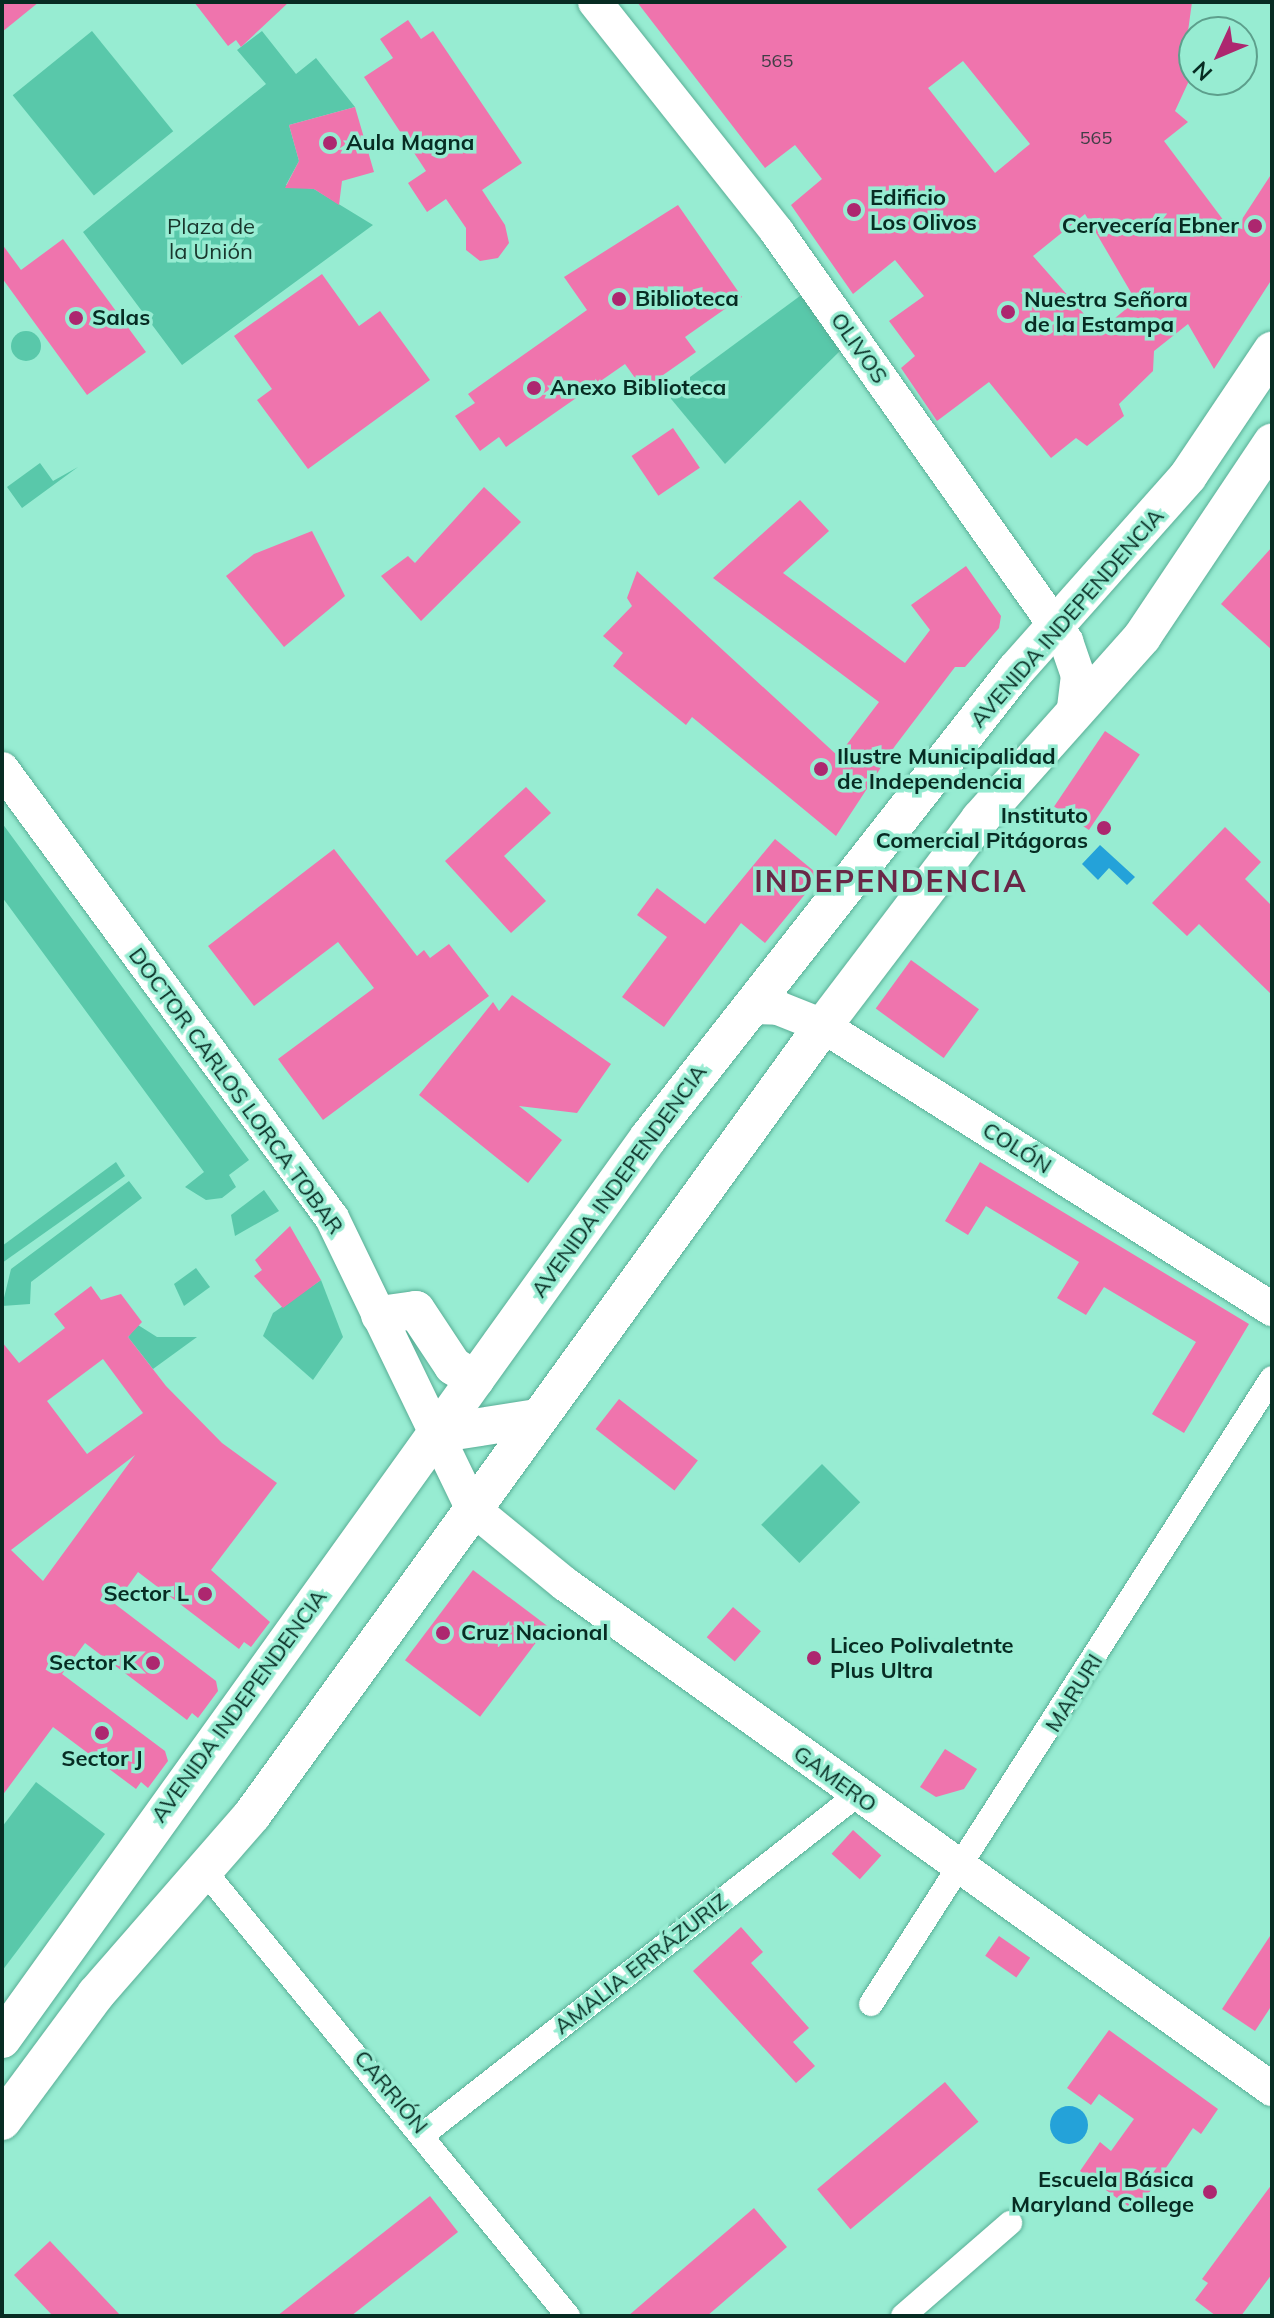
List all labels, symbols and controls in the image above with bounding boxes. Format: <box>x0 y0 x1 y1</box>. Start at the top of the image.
north arrow <box>1178 16 1258 96</box>
house number: 565 <box>761 50 793 72</box>
text: N <box>1186 56 1218 87</box>
house number: 565 <box>1080 127 1112 149</box>
place label: Aula Magna <box>346 130 474 156</box>
marker: Aula Magna <box>321 134 339 152</box>
place label: Edificio Los Olivos <box>870 184 977 236</box>
marker: Edificio Los Olivos <box>845 201 863 219</box>
park label: Plaza de la Unión <box>167 213 255 264</box>
place label: Cervecería Ebner <box>1062 213 1239 239</box>
marker: Cervecería Ebner <box>1246 217 1264 235</box>
place label: Biblioteca <box>635 286 739 312</box>
place label: Nuestra Señora de la Estampa <box>1024 286 1188 338</box>
marker: Biblioteca <box>610 290 628 308</box>
marker: Nuestra Señora de la Estampa <box>999 303 1017 321</box>
place label: Salas <box>92 305 150 331</box>
street label: OLIVOS <box>825 308 893 388</box>
marker: Salas <box>67 309 85 327</box>
place label: Anexo Biblioteca <box>550 375 727 401</box>
marker: Anexo Biblioteca <box>525 379 543 397</box>
street label: AVENIDA INDEPENDENCIA <box>965 503 1169 733</box>
place label: Ilustre Municipalidad de Independencia <box>837 743 1056 794</box>
marker: Ilustre Municipalidad de Independencia <box>812 760 830 778</box>
place label: Instituto Comercial Pitágoras <box>876 802 1088 854</box>
marker: Instituto Comercial Pitágoras <box>1095 819 1113 837</box>
district label: INDEPENDENCIA <box>754 863 1028 899</box>
street label: DOCTOR CARLOS LORCA TOBAR <box>123 943 349 1239</box>
street label: AVENIDA INDEPENDENCIA <box>526 1059 712 1303</box>
street label: COLÓN <box>978 1117 1056 1179</box>
place label: Sector L <box>103 1581 189 1607</box>
street label: AVENIDA INDEPENDENCIA <box>146 1584 332 1828</box>
marker: Sector L <box>196 1585 214 1603</box>
place label: Cruz Nacional <box>461 1620 608 1646</box>
marker: Cruz Nacional <box>432 1622 454 1644</box>
place label: Liceo Polivaletnte Plus Ultra <box>830 1632 1014 1684</box>
marker: Liceo Polivaletnte Plus Ultra <box>805 1649 823 1667</box>
street label: MARURI <box>1040 1649 1108 1737</box>
place label: Sector K <box>49 1650 137 1676</box>
marker: Sector K <box>144 1654 162 1672</box>
marker: Sector J <box>93 1724 111 1742</box>
street label: GAMERO <box>788 1740 882 1818</box>
place label: Sector J <box>61 1746 143 1772</box>
street label: AMALIA ERRÁZURIZ <box>549 1888 733 2040</box>
street label: CARRIÓN <box>349 2045 433 2139</box>
place label: Escuela Básica Maryland College <box>1011 2166 1194 2218</box>
marker: Escuela Básica Maryland College <box>1201 2183 1219 2201</box>

